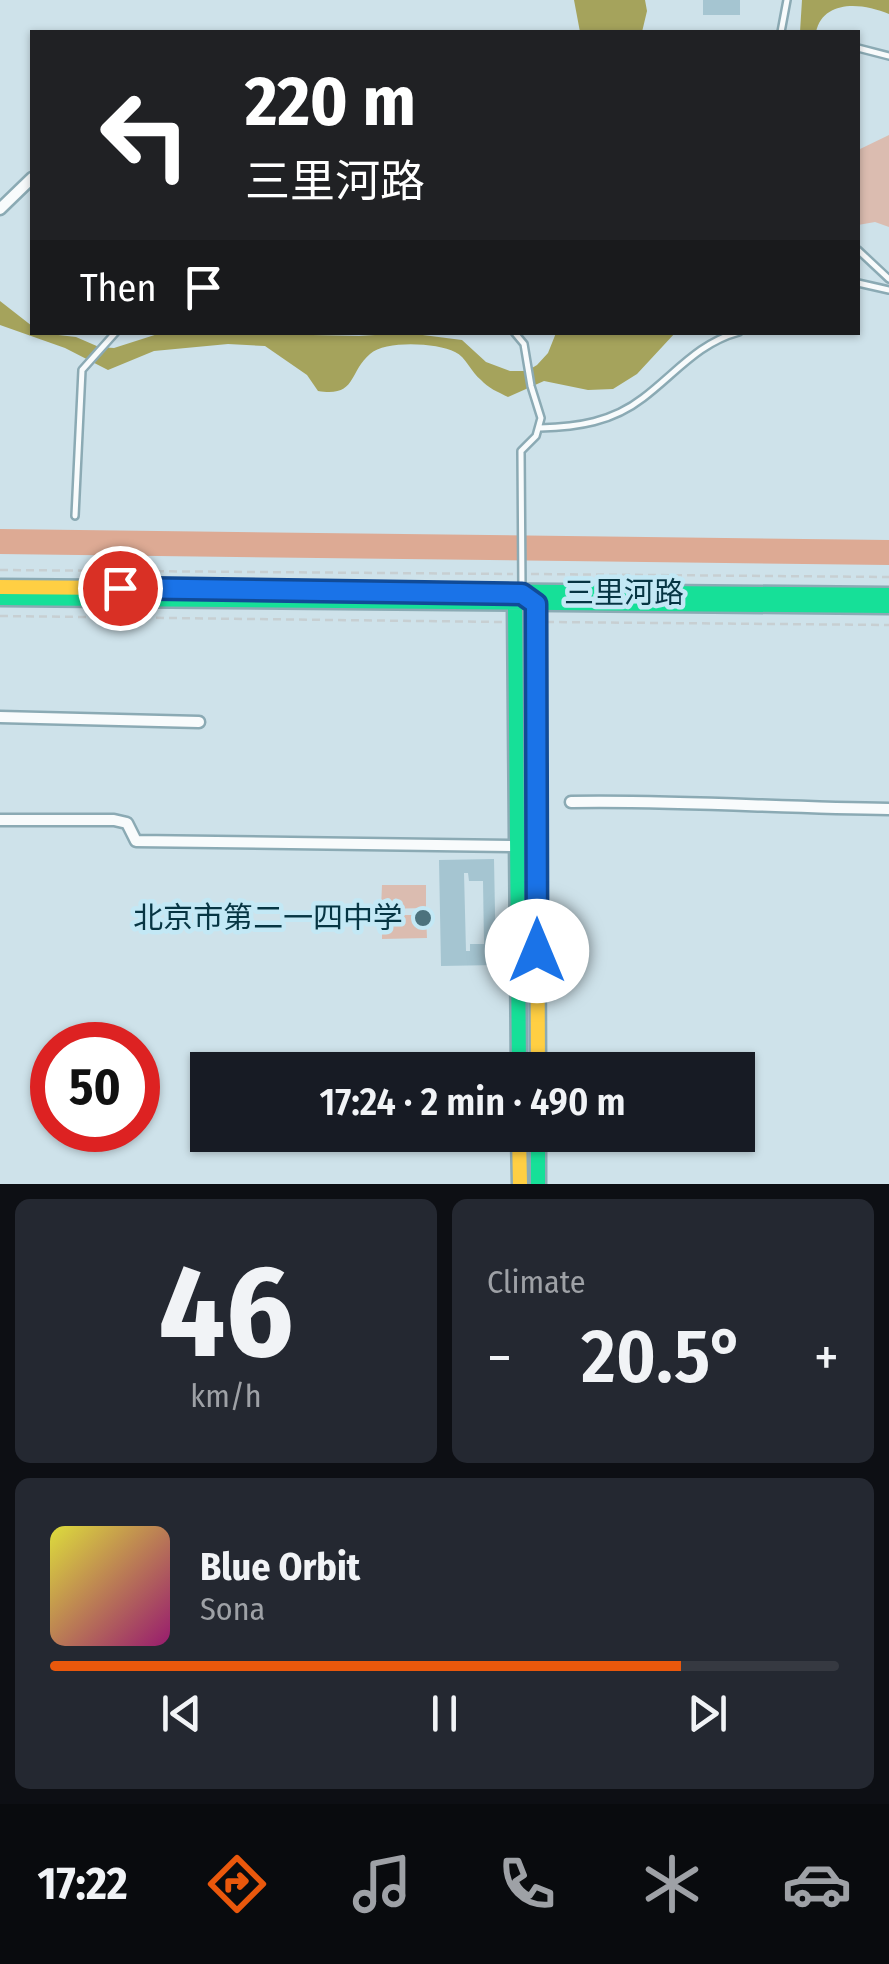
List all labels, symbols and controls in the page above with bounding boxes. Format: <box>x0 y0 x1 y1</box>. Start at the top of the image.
text: 220 m <box>245 60 416 144</box>
icon: left <box>80 70 210 200</box>
text: 三里河路 <box>245 155 425 209</box>
icon: arrive <box>176 260 231 315</box>
text: Then <box>80 265 156 311</box>
pin <box>78 546 163 631</box>
icon: arrive <box>93 561 148 616</box>
street label: 三里河路 <box>564 575 684 611</box>
position arrow <box>485 899 589 1003</box>
place label: 北京市第二一四中学 <box>133 900 403 936</box>
marker: 北京市第二一四中学 <box>412 907 434 929</box>
speed limit sign: 50 <box>30 1022 160 1152</box>
text: 17:24 · 2 min · 490 m <box>319 1079 626 1125</box>
text: 46 <box>159 1234 293 1390</box>
text: Climate <box>487 1263 586 1301</box>
text: 20.5° <box>581 1312 745 1402</box>
text: − <box>487 1325 512 1391</box>
text: + <box>814 1325 839 1391</box>
text: km/h <box>190 1377 262 1415</box>
text: Blue Orbit <box>200 1544 360 1590</box>
text: Sona <box>200 1590 265 1628</box>
icon: previous <box>154 1686 209 1741</box>
icon: pause <box>417 1686 472 1741</box>
icon: next <box>680 1686 735 1741</box>
icon: directions <box>202 1849 272 1919</box>
icon: music <box>347 1849 417 1919</box>
icon: phone <box>492 1849 562 1919</box>
icon: climate <box>637 1849 707 1919</box>
icon: car <box>782 1849 852 1919</box>
text: 17:22 <box>37 1857 128 1911</box>

